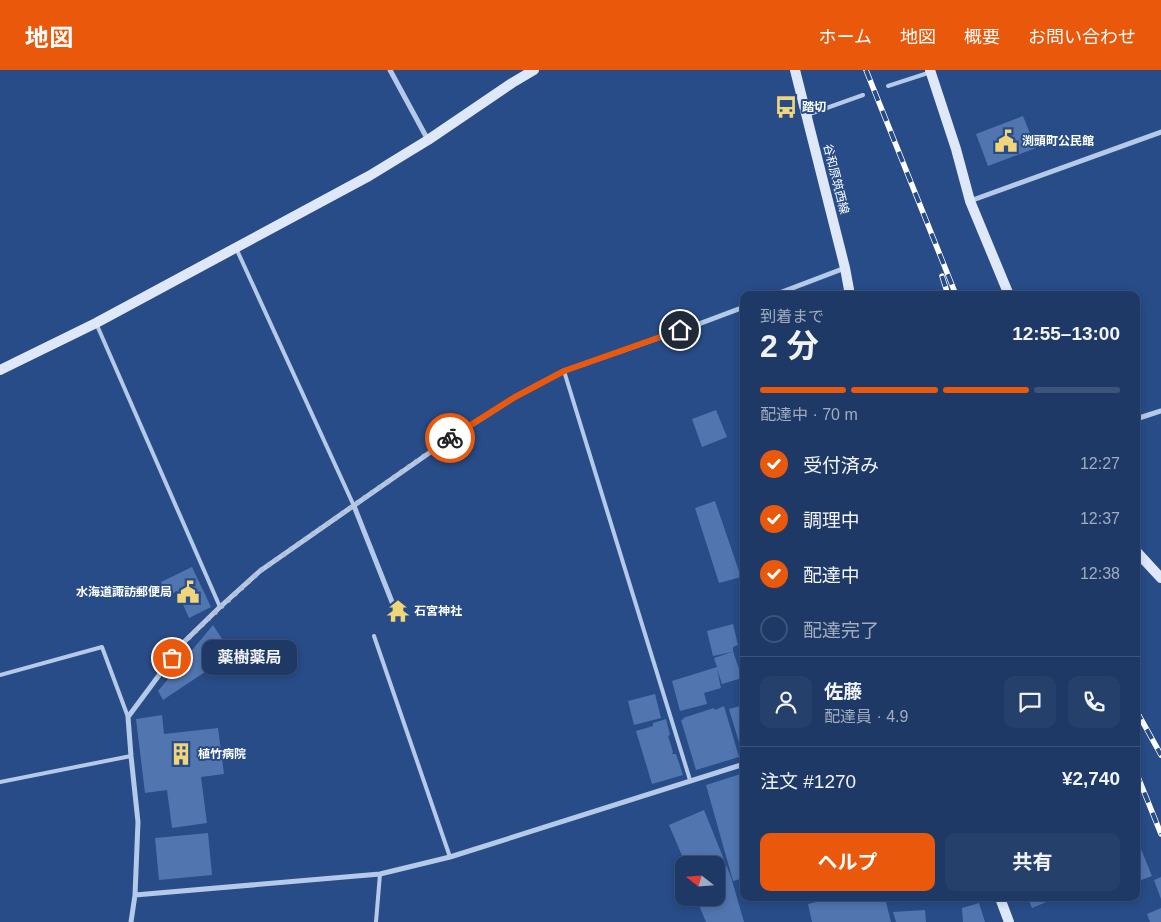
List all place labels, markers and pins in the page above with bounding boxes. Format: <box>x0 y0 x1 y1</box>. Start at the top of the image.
bus stop icon: 踏切 <box>773 94 799 120</box>
place label: 踏切 <box>802 100 826 114</box>
public building icon: 渕頭町公民館 <box>993 128 1019 154</box>
place label: 渕頭町公民館 <box>1022 134 1094 148</box>
pin <box>659 309 701 351</box>
public building icon: 水海道諏訪郵便局 <box>175 579 201 605</box>
place label: 水海道諏訪郵便局 <box>76 585 172 599</box>
temple icon: 石宮神社 <box>385 598 411 624</box>
place label: 石宮神社 <box>414 604 462 618</box>
pin <box>151 637 193 679</box>
callout: 薬樹薬局 <box>202 640 297 676</box>
building icon: 植竹病院 <box>168 741 194 767</box>
place label: 植竹病院 <box>198 747 246 761</box>

